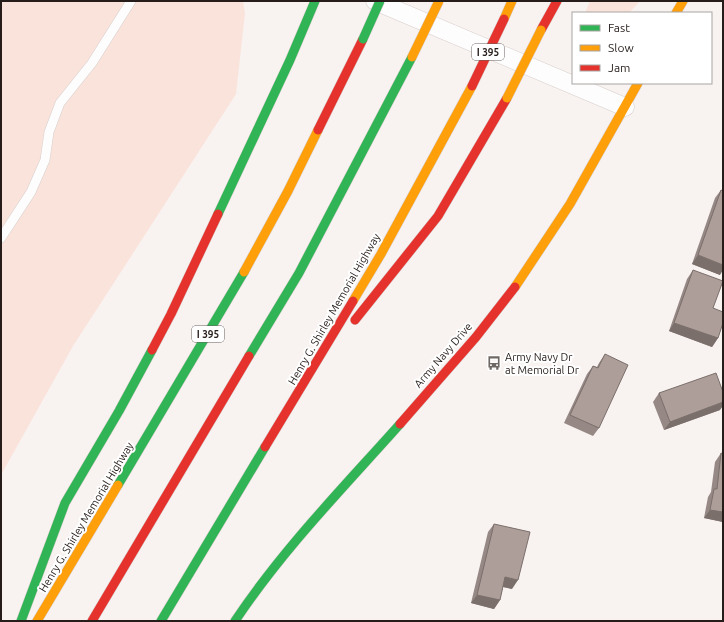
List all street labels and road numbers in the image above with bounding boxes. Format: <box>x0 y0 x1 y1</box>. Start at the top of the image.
road number: I 395 <box>472 44 504 60</box>
street label: Henry G. Shirley Memorial Highway <box>286 231 383 387</box>
street label: Army Navy Drive <box>412 320 474 390</box>
road number: I 395 <box>192 326 224 342</box>
street label: Henry G. Shirley Memorial Highway <box>36 439 136 594</box>

